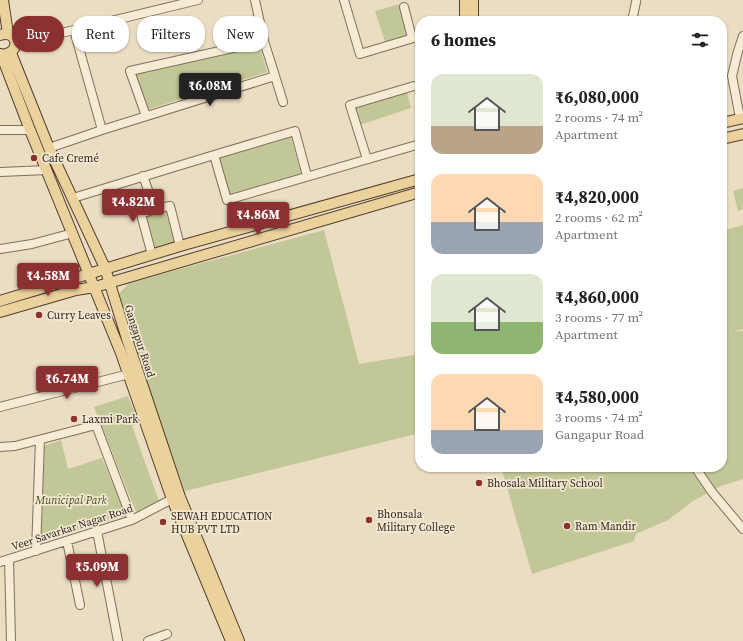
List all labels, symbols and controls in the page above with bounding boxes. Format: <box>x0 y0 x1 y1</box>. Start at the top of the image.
chip: Buy <box>12 16 64 52</box>
chip: Rent <box>72 16 129 52</box>
chip: Filters <box>137 16 205 52</box>
chip: New <box>213 16 268 52</box>
text: 6 homes <box>431 28 496 52</box>
icon: filters <box>689 29 711 51</box>
pin: ₹6.08M <box>177 73 243 107</box>
text: ₹6.08M <box>188 77 232 94</box>
text: ₹6,080,000 <box>555 85 639 109</box>
icon: home <box>463 90 511 138</box>
text: 2 rooms · 74 m² <box>555 109 643 126</box>
text: Apartment <box>555 126 618 143</box>
place label: Cafe Cremé <box>42 151 99 166</box>
marker: Cafe Cremé <box>29 153 39 163</box>
text: ₹4,820,000 <box>555 185 639 209</box>
pin: ₹4.82M <box>100 189 166 223</box>
icon: home <box>463 190 511 238</box>
text: ₹4.82M <box>111 193 155 210</box>
pin: ₹4.86M <box>225 202 291 236</box>
text: ₹4.86M <box>236 206 280 223</box>
text: 2 rooms · 62 m² <box>555 209 643 226</box>
text: Apartment <box>555 226 618 243</box>
pin: ₹4.58M <box>15 263 81 297</box>
text: ₹4.58M <box>26 267 70 284</box>
text: ₹4,860,000 <box>555 285 639 309</box>
icon: home <box>463 290 511 338</box>
street label: Gangapur Road <box>121 303 159 380</box>
place label: Curry Leaves <box>47 308 111 323</box>
text: 3 rooms · 77 m² <box>555 309 643 326</box>
marker: Curry Leaves <box>34 310 44 320</box>
text: Apartment <box>555 326 618 343</box>
pin: ₹6.74M <box>34 366 100 400</box>
text: ₹6.74M <box>45 370 89 387</box>
text: ₹4,580,000 <box>555 385 639 409</box>
icon: home <box>463 390 511 438</box>
text: 3 rooms · 74 m² <box>555 409 643 426</box>
place label: Laxmi Park <box>82 412 139 427</box>
marker: Laxmi Park <box>69 414 79 424</box>
text: Gangapur Road <box>555 426 644 443</box>
place label: Bhosala Military School <box>487 476 603 491</box>
marker: Bhosala Military School <box>474 478 484 488</box>
park label: Municipal Park <box>34 493 108 508</box>
street label: Veer Savarkar Nagar Road <box>9 500 136 554</box>
place label: Bhonsala Military College <box>377 507 455 535</box>
place label: SEWAH EDUCATION HUB PVT LTD <box>171 509 272 537</box>
marker: Bhonsala Military College <box>364 515 374 525</box>
marker: SEWAH EDUCATION HUB PVT LTD <box>158 517 168 527</box>
place label: Ram Mandir <box>575 519 637 534</box>
marker: Ram Mandir <box>562 521 572 531</box>
pin: ₹5.09M <box>64 554 130 588</box>
text: ₹5.09M <box>75 558 119 575</box>

